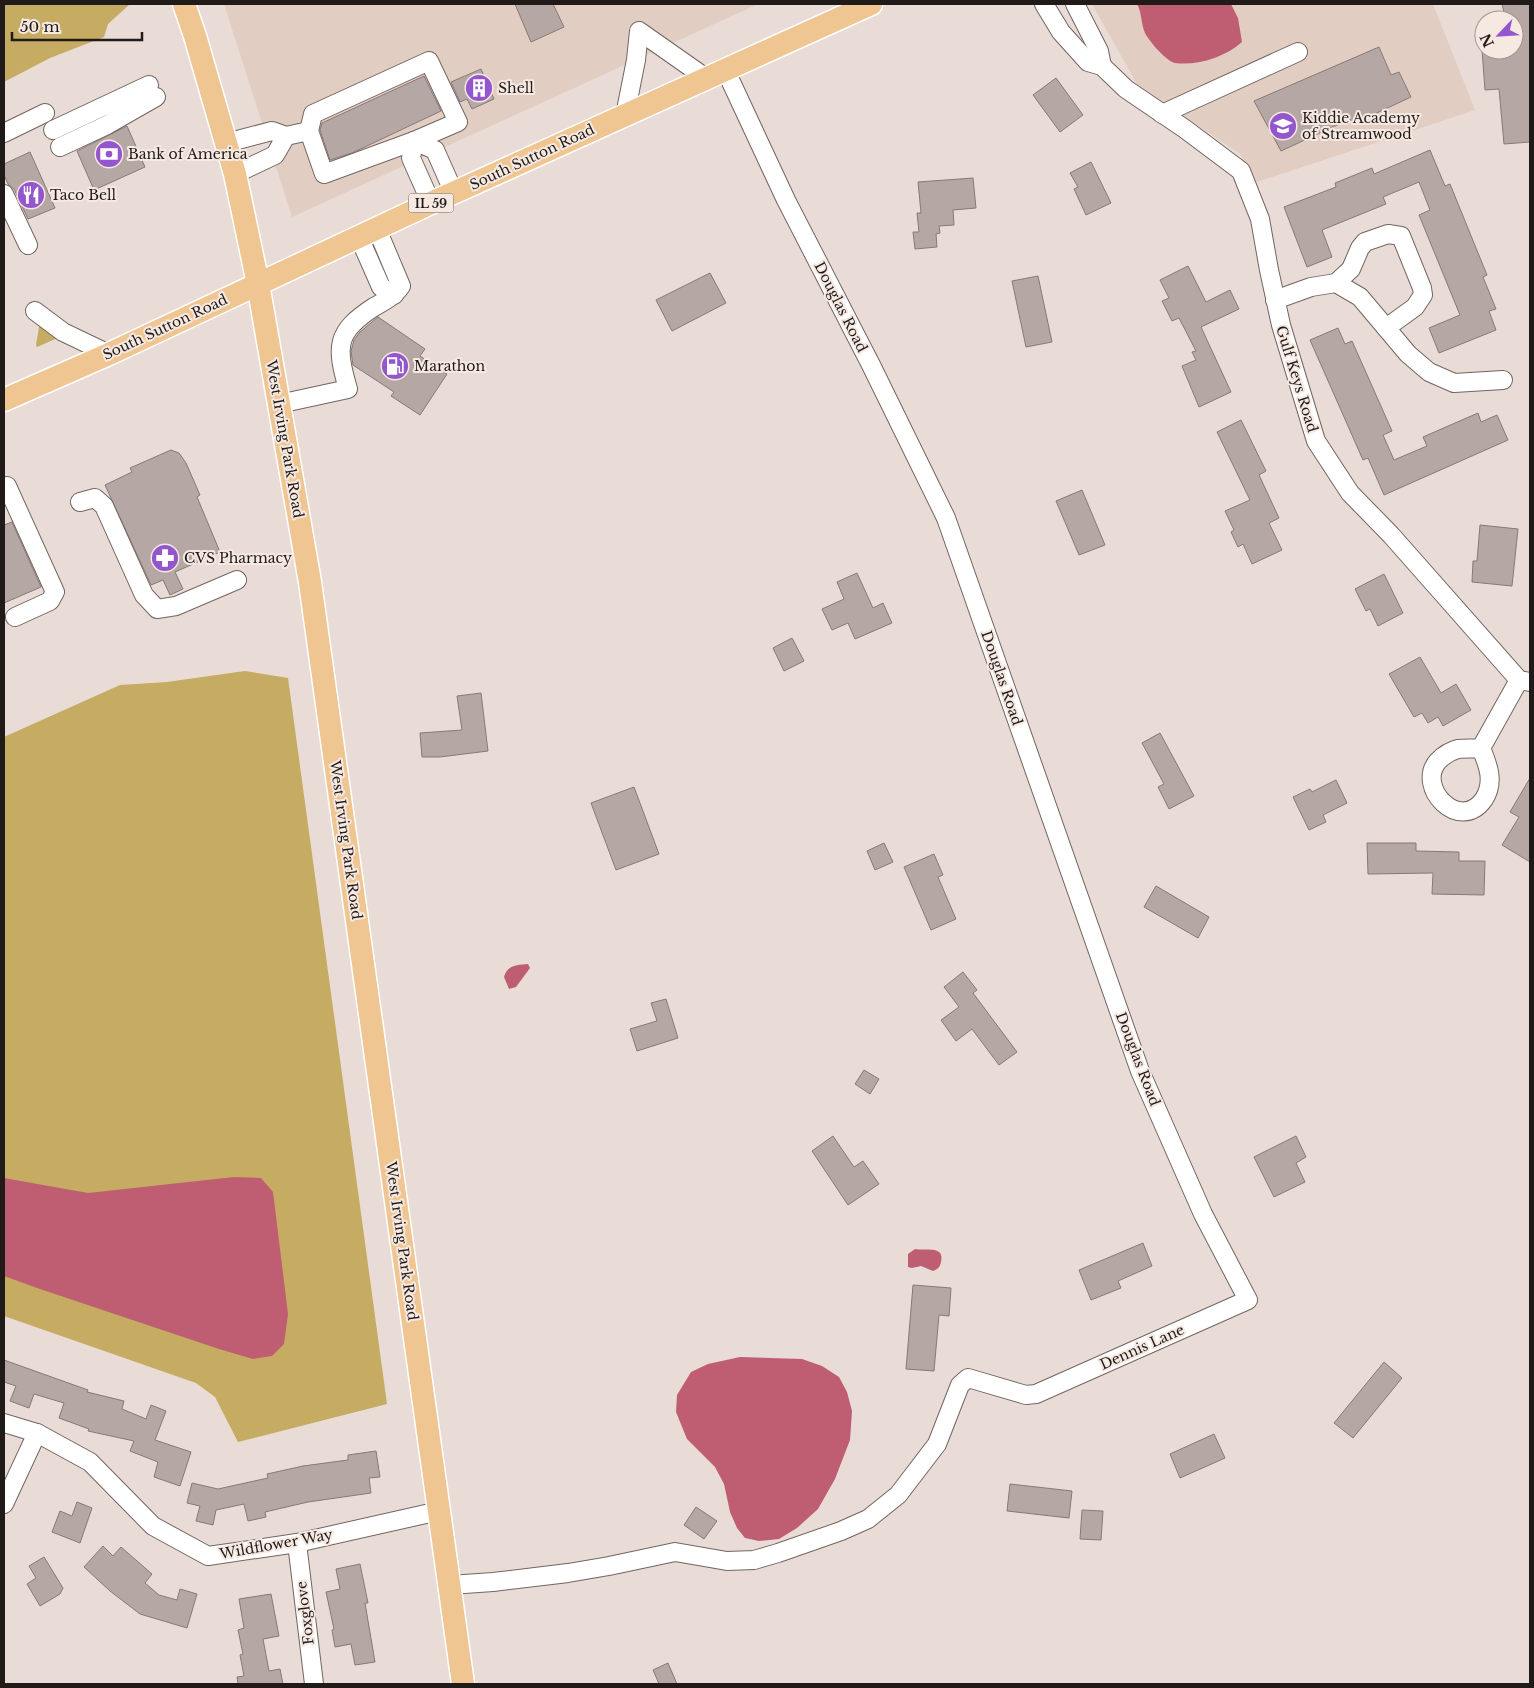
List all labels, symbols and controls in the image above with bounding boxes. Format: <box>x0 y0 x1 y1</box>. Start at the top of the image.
scale bar <box>12 10 142 42</box>
north arrow <box>1474 10 1524 60</box>
text: 50 m <box>20 17 60 36</box>
text: N <box>1476 31 1498 50</box>
building icon: Shell <box>464 73 494 103</box>
place label: Shell <box>498 79 534 97</box>
place label: Kiddie Academy of Streamwood <box>1302 109 1420 143</box>
school or university icon: Kiddie Academy of Streamwood <box>1268 111 1298 141</box>
street label: South Sutton Road <box>467 120 598 194</box>
bank icon: Bank of America <box>94 139 124 169</box>
place label: Bank of America <box>128 145 248 163</box>
restaurant icon: Taco Bell <box>16 180 46 210</box>
place label: Taco Bell <box>50 186 117 204</box>
road number: IL 59 <box>408 194 454 212</box>
street label: Douglas Road <box>810 259 872 356</box>
street label: South Sutton Road <box>100 290 231 364</box>
street label: Gulf Keys Road <box>1272 323 1322 435</box>
fuel station icon: Marathon <box>380 351 410 381</box>
street label: West Irving Park Road <box>262 357 308 520</box>
place label: Marathon <box>414 357 486 375</box>
pharmacy icon: CVS Pharmacy <box>150 543 180 573</box>
place label: CVS Pharmacy <box>184 549 292 567</box>
street label: Douglas Road <box>977 628 1027 728</box>
street label: West Irving Park Road <box>326 758 366 921</box>
street label: Douglas Road <box>1112 1009 1164 1109</box>
street label: West Irving Park Road <box>382 1159 422 1322</box>
street label: Dennis Lane <box>1097 1320 1187 1374</box>
street label: Wildflower Way <box>217 1525 334 1563</box>
street label: Foxglove <box>292 1580 318 1646</box>

